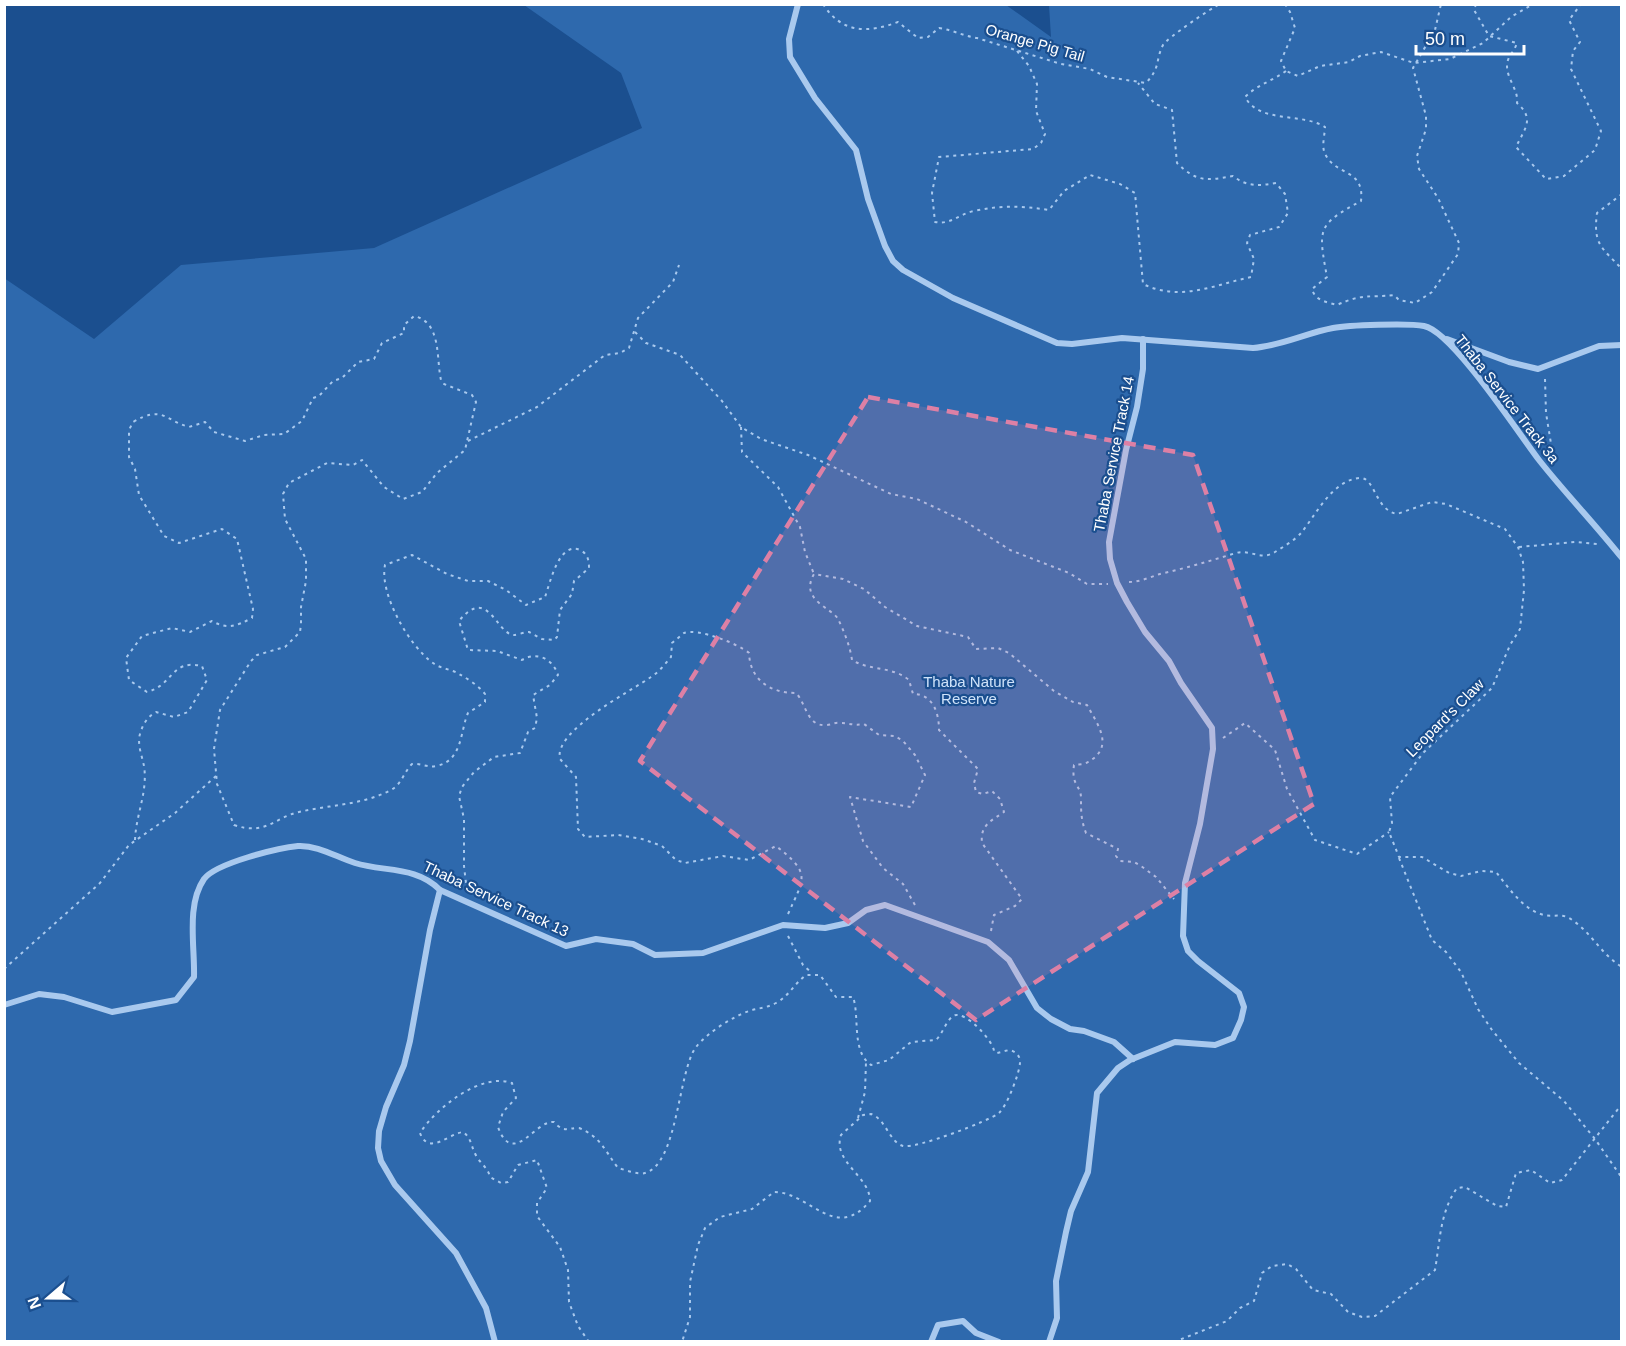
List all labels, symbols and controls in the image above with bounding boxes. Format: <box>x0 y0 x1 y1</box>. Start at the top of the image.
scale bar <box>1416 18 1524 56</box>
street label: Orange Pig Tail <box>984 20 1087 65</box>
text: 50 m <box>1425 29 1465 49</box>
street label: Thaba Service Track 3a <box>1452 331 1563 467</box>
street label: Thaba Service Track 14 <box>1090 375 1137 533</box>
park label: Thaba Nature Reserve <box>923 673 1015 707</box>
street label: Leopard's Claw <box>1402 675 1487 760</box>
street label: Thaba Service Track 13 <box>421 857 572 940</box>
north arrow <box>18 1268 78 1328</box>
text: N <box>24 1295 44 1311</box>

